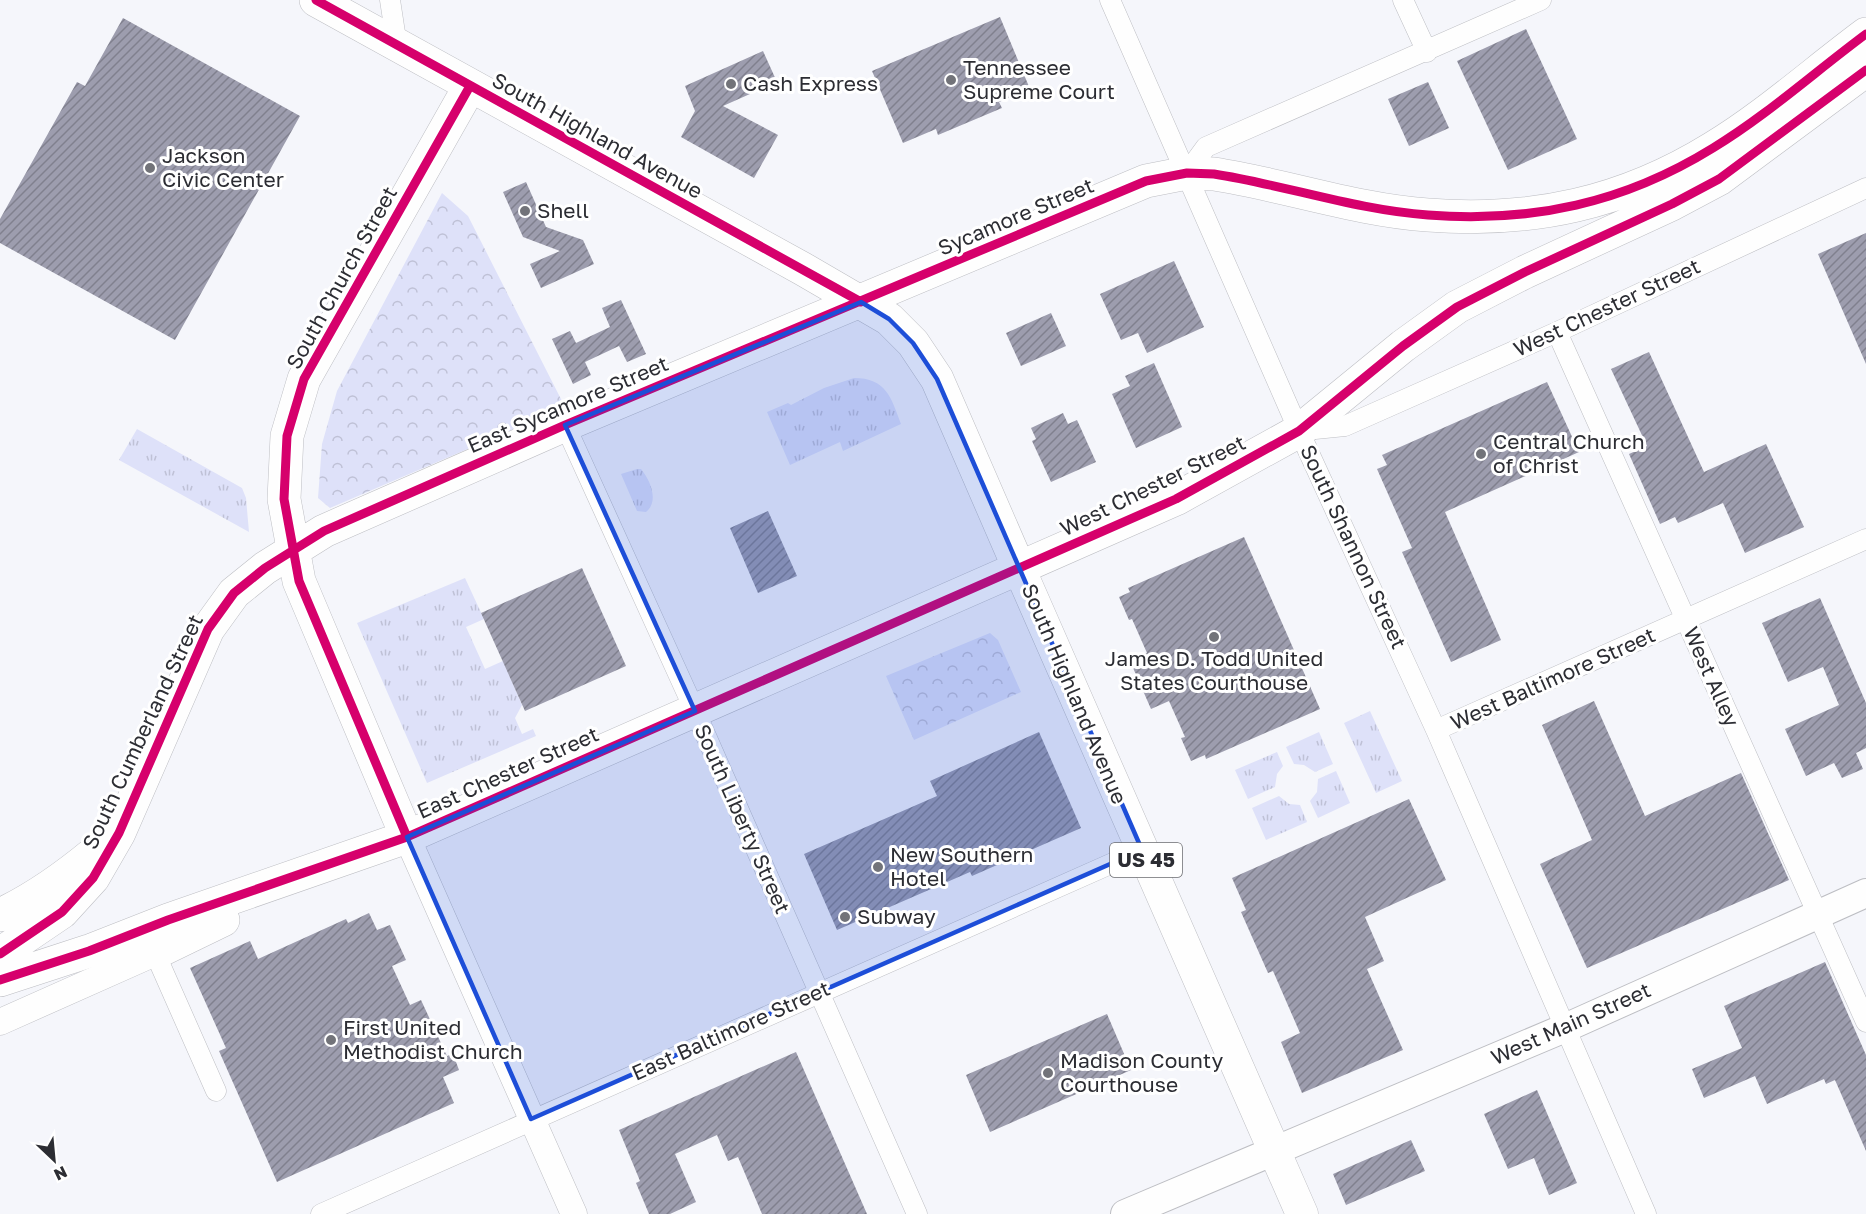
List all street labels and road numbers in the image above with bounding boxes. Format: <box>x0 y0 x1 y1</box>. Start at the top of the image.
street label: South Highland Avenue <box>488 66 707 204</box>
street label: Sycamore Street <box>934 172 1097 261</box>
street label: South Church Street <box>280 182 402 373</box>
street label: West Chester Street <box>1509 252 1704 362</box>
street label: East Sycamore Street <box>463 350 672 458</box>
street label: West Chester Street <box>1056 429 1249 541</box>
street label: South Shannon Street <box>1295 440 1413 653</box>
street label: South Highland Avenue <box>1017 580 1133 808</box>
street label: South Cumberland Street <box>76 610 208 853</box>
street label: West Baltimore Street <box>1446 621 1659 735</box>
street label: West Alley <box>1678 623 1746 731</box>
street label: East Chester Street <box>413 720 602 824</box>
street label: South Liberty Street <box>689 720 796 917</box>
road number: US 45 <box>1110 843 1182 877</box>
street label: East Baltimore Street <box>627 975 834 1086</box>
street label: West Main Street <box>1487 976 1655 1070</box>

